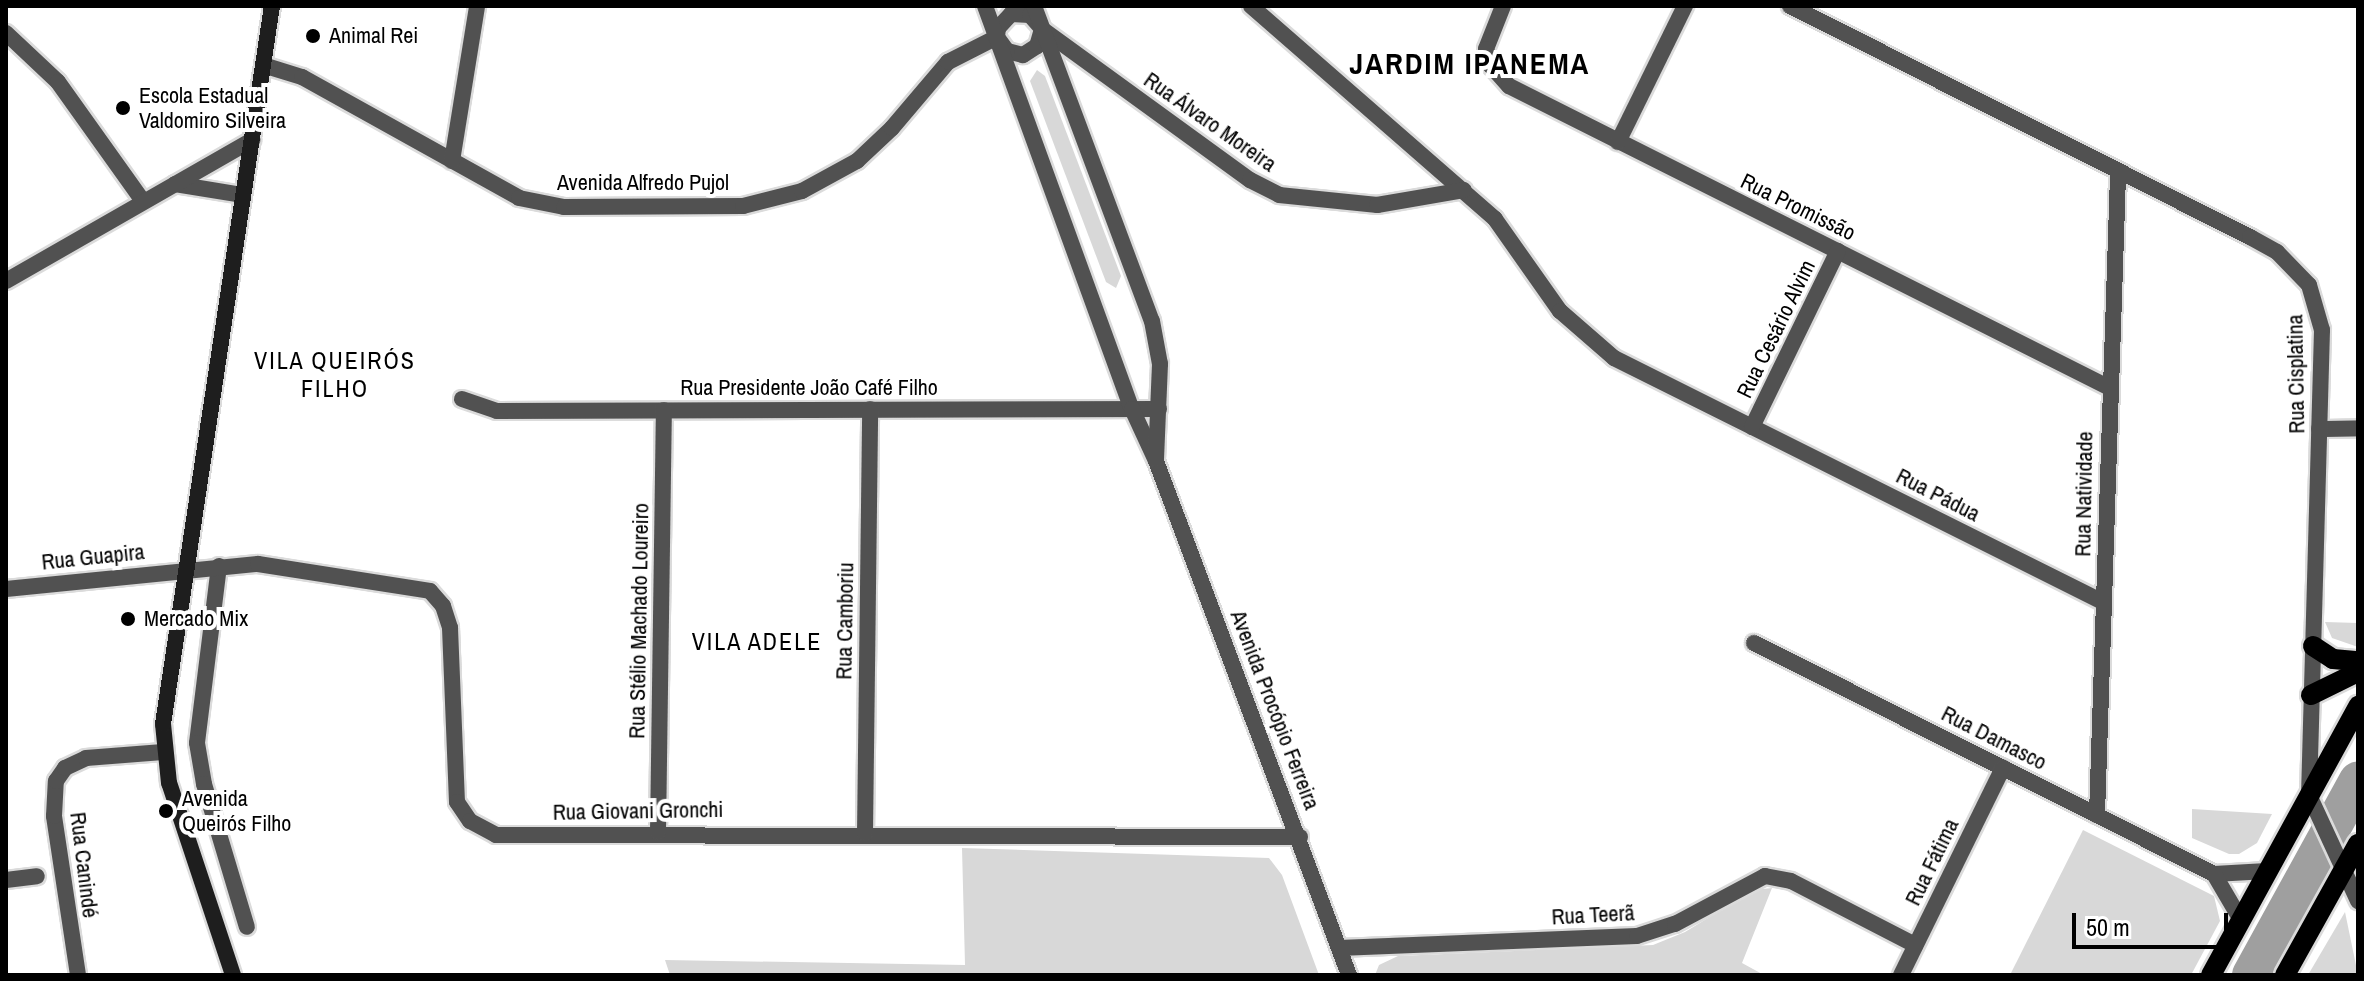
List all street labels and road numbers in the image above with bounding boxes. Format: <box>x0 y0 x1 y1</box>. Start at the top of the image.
street label: Rua Álvaro Moreira <box>1138 66 1282 178</box>
street label: Rua Promissão <box>1736 168 1860 246</box>
street label: Avenida Alfredo Pujol <box>556 170 730 196</box>
street label: Rua Cesário Alvim <box>1731 255 1821 403</box>
street label: Rua Cisplatina <box>2282 314 2310 434</box>
street label: Rua Presidente João Café Filho <box>680 375 938 401</box>
street label: Rua Natividade <box>2070 431 2098 557</box>
street label: Rua Pádua <box>1892 463 1984 527</box>
street label: Rua Stélio Machado Loureiro <box>624 503 654 739</box>
street label: Rua Guapira <box>40 538 146 576</box>
street label: Rua Camboriu <box>831 562 859 680</box>
street label: Avenida Procópio Ferreira <box>1225 607 1325 813</box>
street label: Rua Damasco <box>1937 700 2051 776</box>
street label: Rua Giovani Gronchi <box>553 796 723 826</box>
street label: Rua Canindé <box>64 811 104 919</box>
street label: Rua Fátima <box>1900 814 1964 910</box>
street label: Rua Teerã <box>1551 900 1635 930</box>

